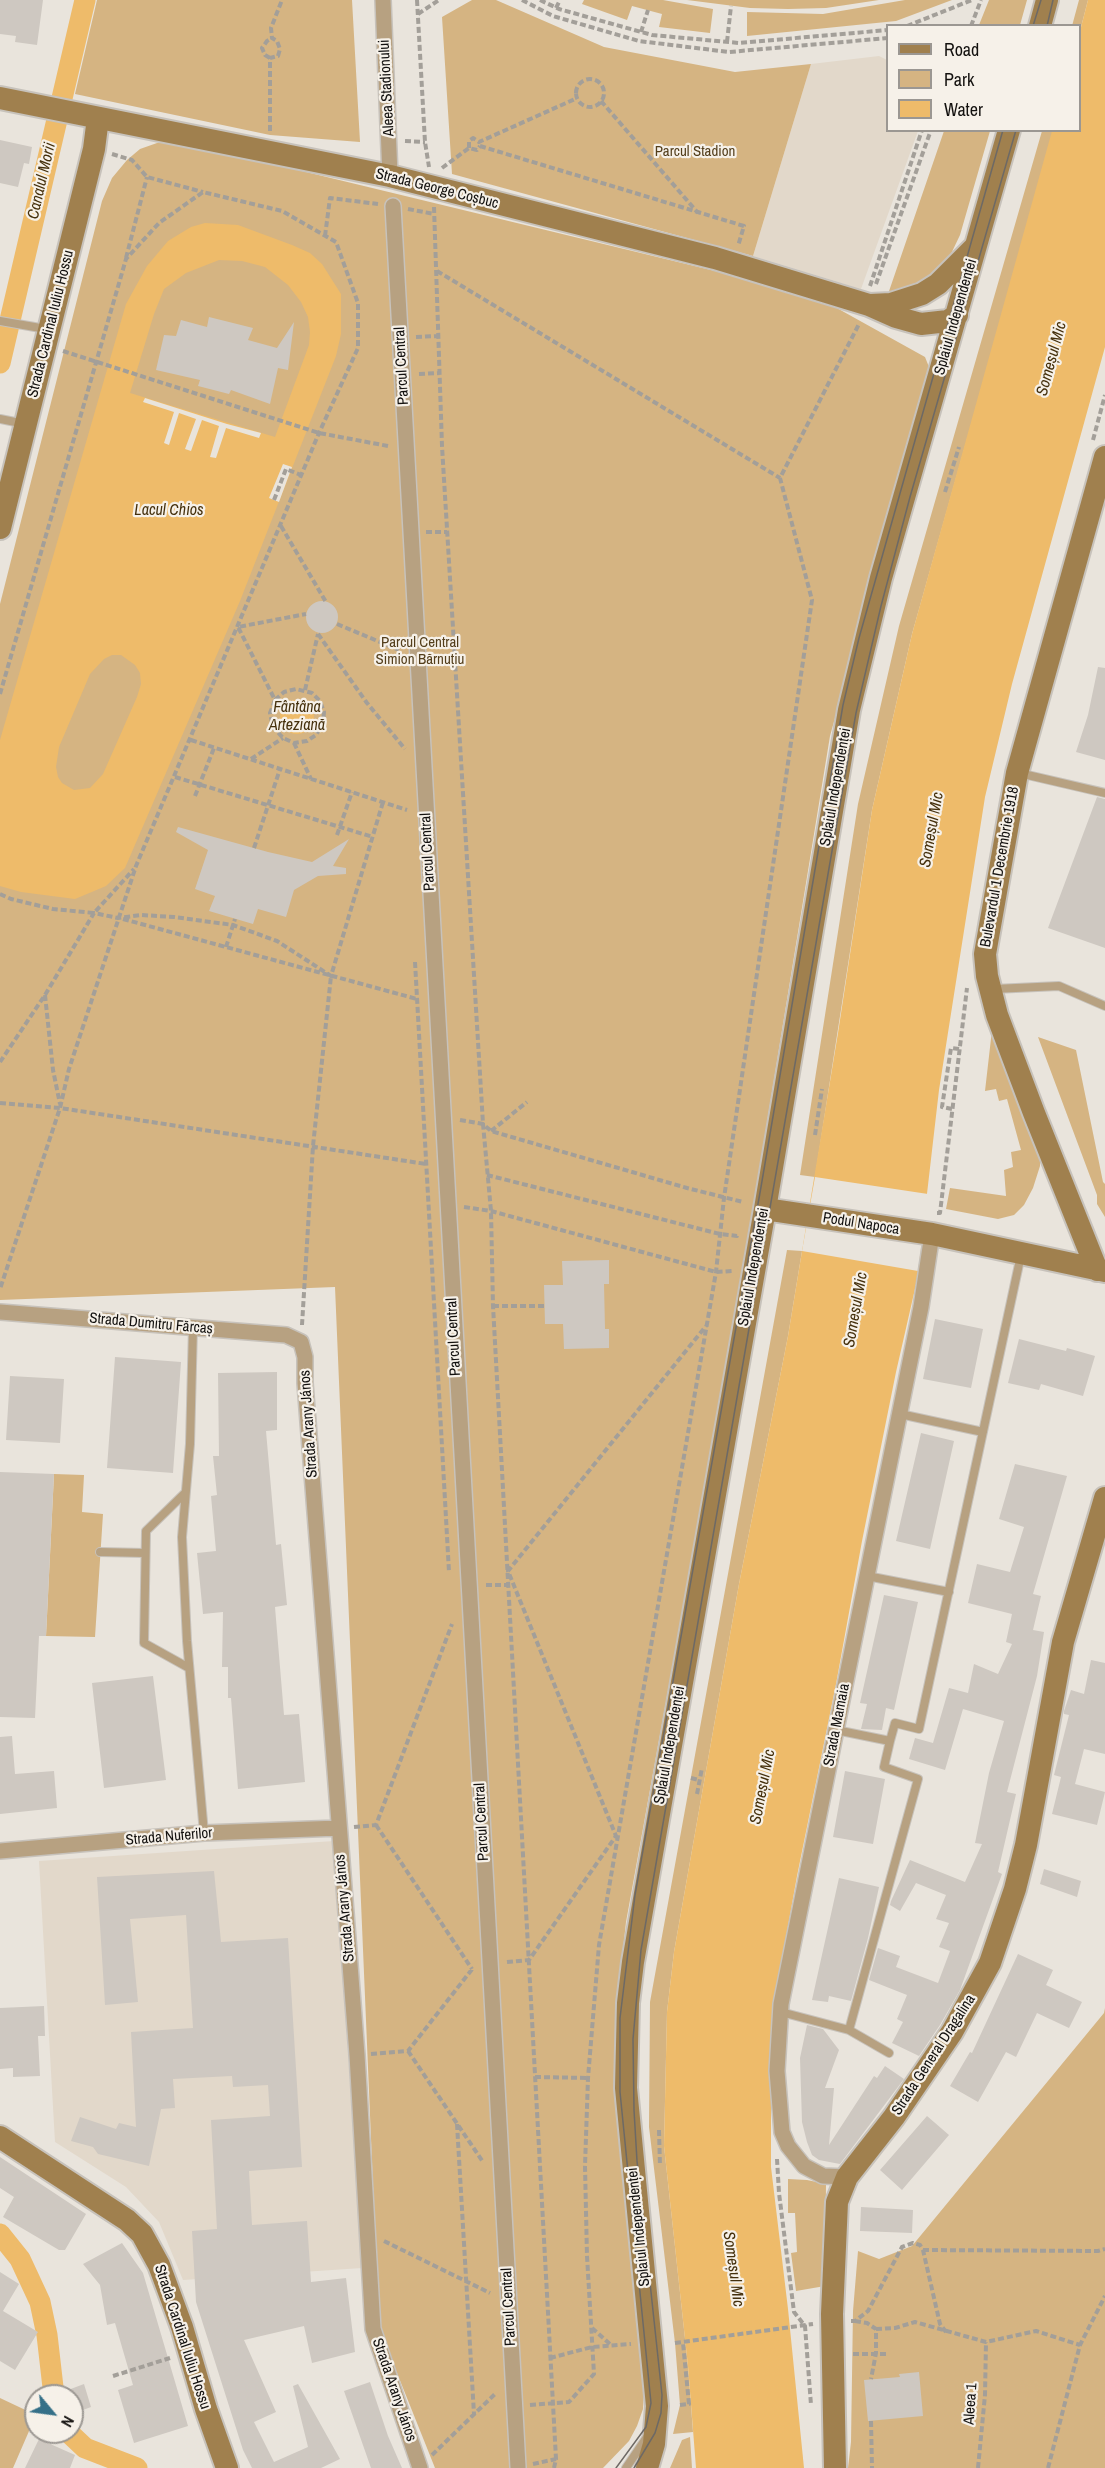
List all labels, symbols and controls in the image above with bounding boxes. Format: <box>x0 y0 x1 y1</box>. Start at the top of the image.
legend <box>886 24 1081 132</box>
text: Road <box>944 37 979 62</box>
street label: Aleea Stadionului <box>375 39 399 137</box>
text: Park <box>944 67 974 92</box>
text: Water <box>944 97 983 122</box>
water label: Canalul Morii <box>24 141 60 221</box>
park label: Parcul Stadion <box>655 143 735 161</box>
street label: Strada George Coșbuc <box>374 165 500 213</box>
street label: Strada Cardinal Iuliu Hossu <box>24 249 78 399</box>
street label: Splaiul Independenței <box>931 257 981 377</box>
water label: Someșul Mic <box>1033 320 1071 398</box>
street label: Parcul Central <box>391 327 413 405</box>
water label: Lacul Chios <box>134 501 204 521</box>
park label: Parcul Central Simion Bărnuțiu <box>376 634 464 669</box>
water label: Fântâna Arteziană <box>269 698 325 736</box>
street label: Splaiul Independenței <box>817 727 855 847</box>
street label: Bulevardul 1 Decembrie 1918 <box>977 785 1023 949</box>
water label: Someșul Mic <box>916 791 948 869</box>
street label: Parcul Central <box>417 813 439 891</box>
street label: Splaiul Independenței <box>735 1207 773 1327</box>
street label: Podul Napoca <box>821 1209 901 1239</box>
water label: Someșul Mic <box>840 1271 872 1349</box>
street label: Parcul Central <box>443 1298 465 1376</box>
street label: Strada Dumitru Fărcaș <box>89 1310 213 1338</box>
street label: Strada Arany János <box>296 1369 322 1479</box>
street label: Strada Mamaia <box>820 1682 854 1768</box>
street label: Splaiul Independenței <box>651 1685 689 1805</box>
water label: Someșul Mic <box>746 1748 780 1826</box>
street label: Parcul Central <box>471 1783 493 1861</box>
street label: Strada Nuferilor <box>125 1824 213 1850</box>
street label: Strada Arany János <box>331 1853 359 1963</box>
street label: Strada General Dragalina <box>888 1991 980 2119</box>
street label: Splaiul Independenței <box>624 2167 654 2287</box>
water label: Someșul Mic <box>718 2230 748 2308</box>
street label: Strada Cardinal Iuliu Hossu <box>150 2262 214 2412</box>
street label: Parcul Central <box>498 2268 520 2346</box>
street label: Strada Arany János <box>368 2336 420 2444</box>
street label: Aleea 1 <box>961 2383 981 2425</box>
north arrow <box>24 2384 84 2444</box>
text: N <box>56 2412 80 2431</box>

